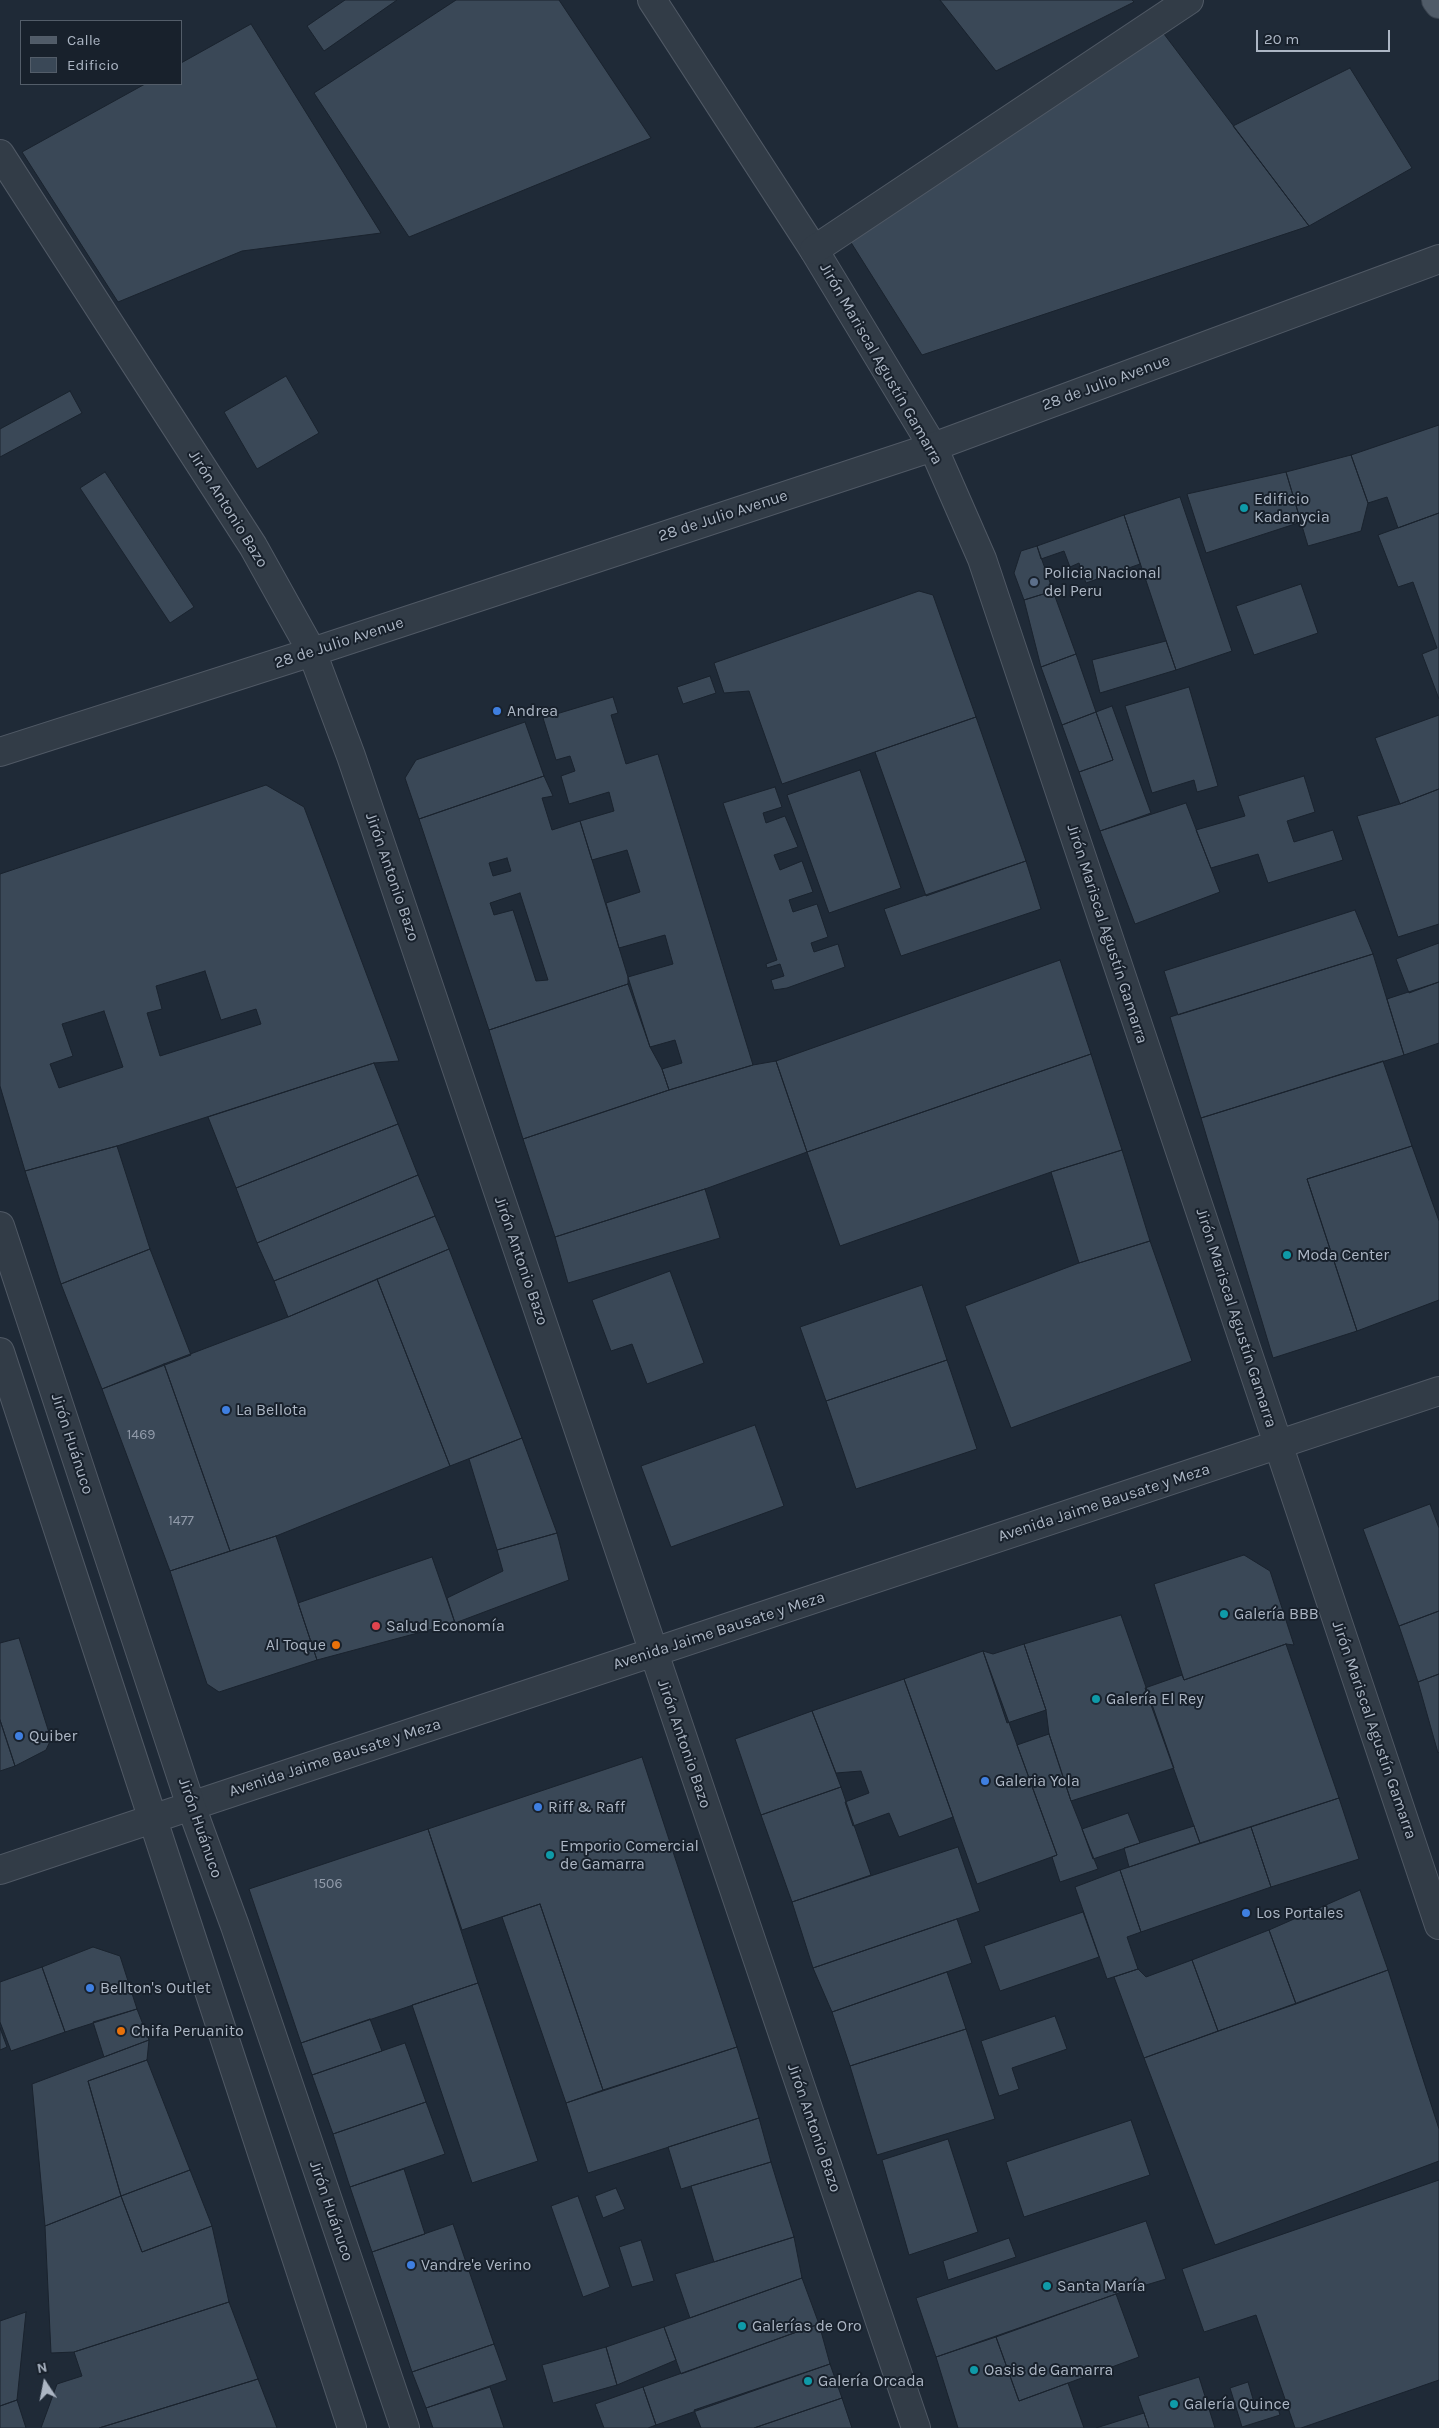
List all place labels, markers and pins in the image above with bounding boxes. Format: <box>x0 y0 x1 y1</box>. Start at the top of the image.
place label: Edificio Kadanycia <box>1254 489 1330 527</box>
marker: Edificio Kadanycia <box>1238 502 1250 514</box>
place label: Policia Nacional del Peru <box>1044 563 1161 601</box>
marker: Policia Nacional del Peru <box>1028 576 1040 588</box>
place label: Andrea <box>507 701 558 721</box>
marker: Andrea <box>491 705 503 717</box>
place label: Moda Center <box>1297 1245 1389 1265</box>
marker: Moda Center <box>1281 1249 1293 1261</box>
place label: La Bellota <box>236 1400 307 1420</box>
marker: La Bellota <box>220 1404 232 1416</box>
place label: Galería BBB <box>1234 1604 1319 1624</box>
marker: Galería BBB <box>1218 1608 1230 1620</box>
place label: Salud Economía <box>386 1616 505 1636</box>
marker: Salud Economía <box>370 1620 382 1632</box>
place label: Al Toque <box>266 1635 326 1655</box>
marker: Al Toque <box>330 1639 342 1651</box>
place label: Galería El Rey <box>1106 1689 1204 1709</box>
marker: Galería El Rey <box>1090 1693 1102 1705</box>
place label: Quiber <box>29 1726 77 1746</box>
marker: Quiber <box>13 1730 25 1742</box>
place label: Galeria Yola <box>995 1771 1080 1791</box>
marker: Galeria Yola <box>979 1775 991 1787</box>
place label: Riff & Raff <box>548 1797 625 1817</box>
marker: Riff & Raff <box>532 1801 544 1813</box>
place label: Emporio Comercial de Gamarra <box>560 1836 699 1874</box>
marker: Emporio Comercial de Gamarra <box>544 1849 556 1861</box>
place label: Los Portales <box>1256 1903 1344 1923</box>
marker: Los Portales <box>1240 1907 1252 1919</box>
place label: Bellton's Outlet <box>100 1978 211 1998</box>
marker: Bellton's Outlet <box>84 1982 96 1994</box>
place label: Chifa Peruanito <box>131 2021 244 2041</box>
marker: Chifa Peruanito <box>115 2025 127 2037</box>
place label: Vandre'e Verino <box>421 2255 531 2275</box>
marker: Vandre'e Verino <box>405 2259 417 2271</box>
place label: Santa María <box>1057 2276 1145 2296</box>
marker: Santa María <box>1041 2280 1053 2292</box>
place label: Galerías de Oro <box>752 2316 862 2336</box>
marker: Galerías de Oro <box>736 2320 748 2332</box>
place label: Oasis de Gamarra <box>984 2360 1113 2380</box>
marker: Oasis de Gamarra <box>968 2364 980 2376</box>
place label: Galería Orcada <box>818 2371 924 2391</box>
marker: Galería Orcada <box>802 2375 814 2387</box>
place label: Galería Quince <box>1184 2394 1290 2414</box>
marker: Galería Quince <box>1168 2398 1180 2410</box>

